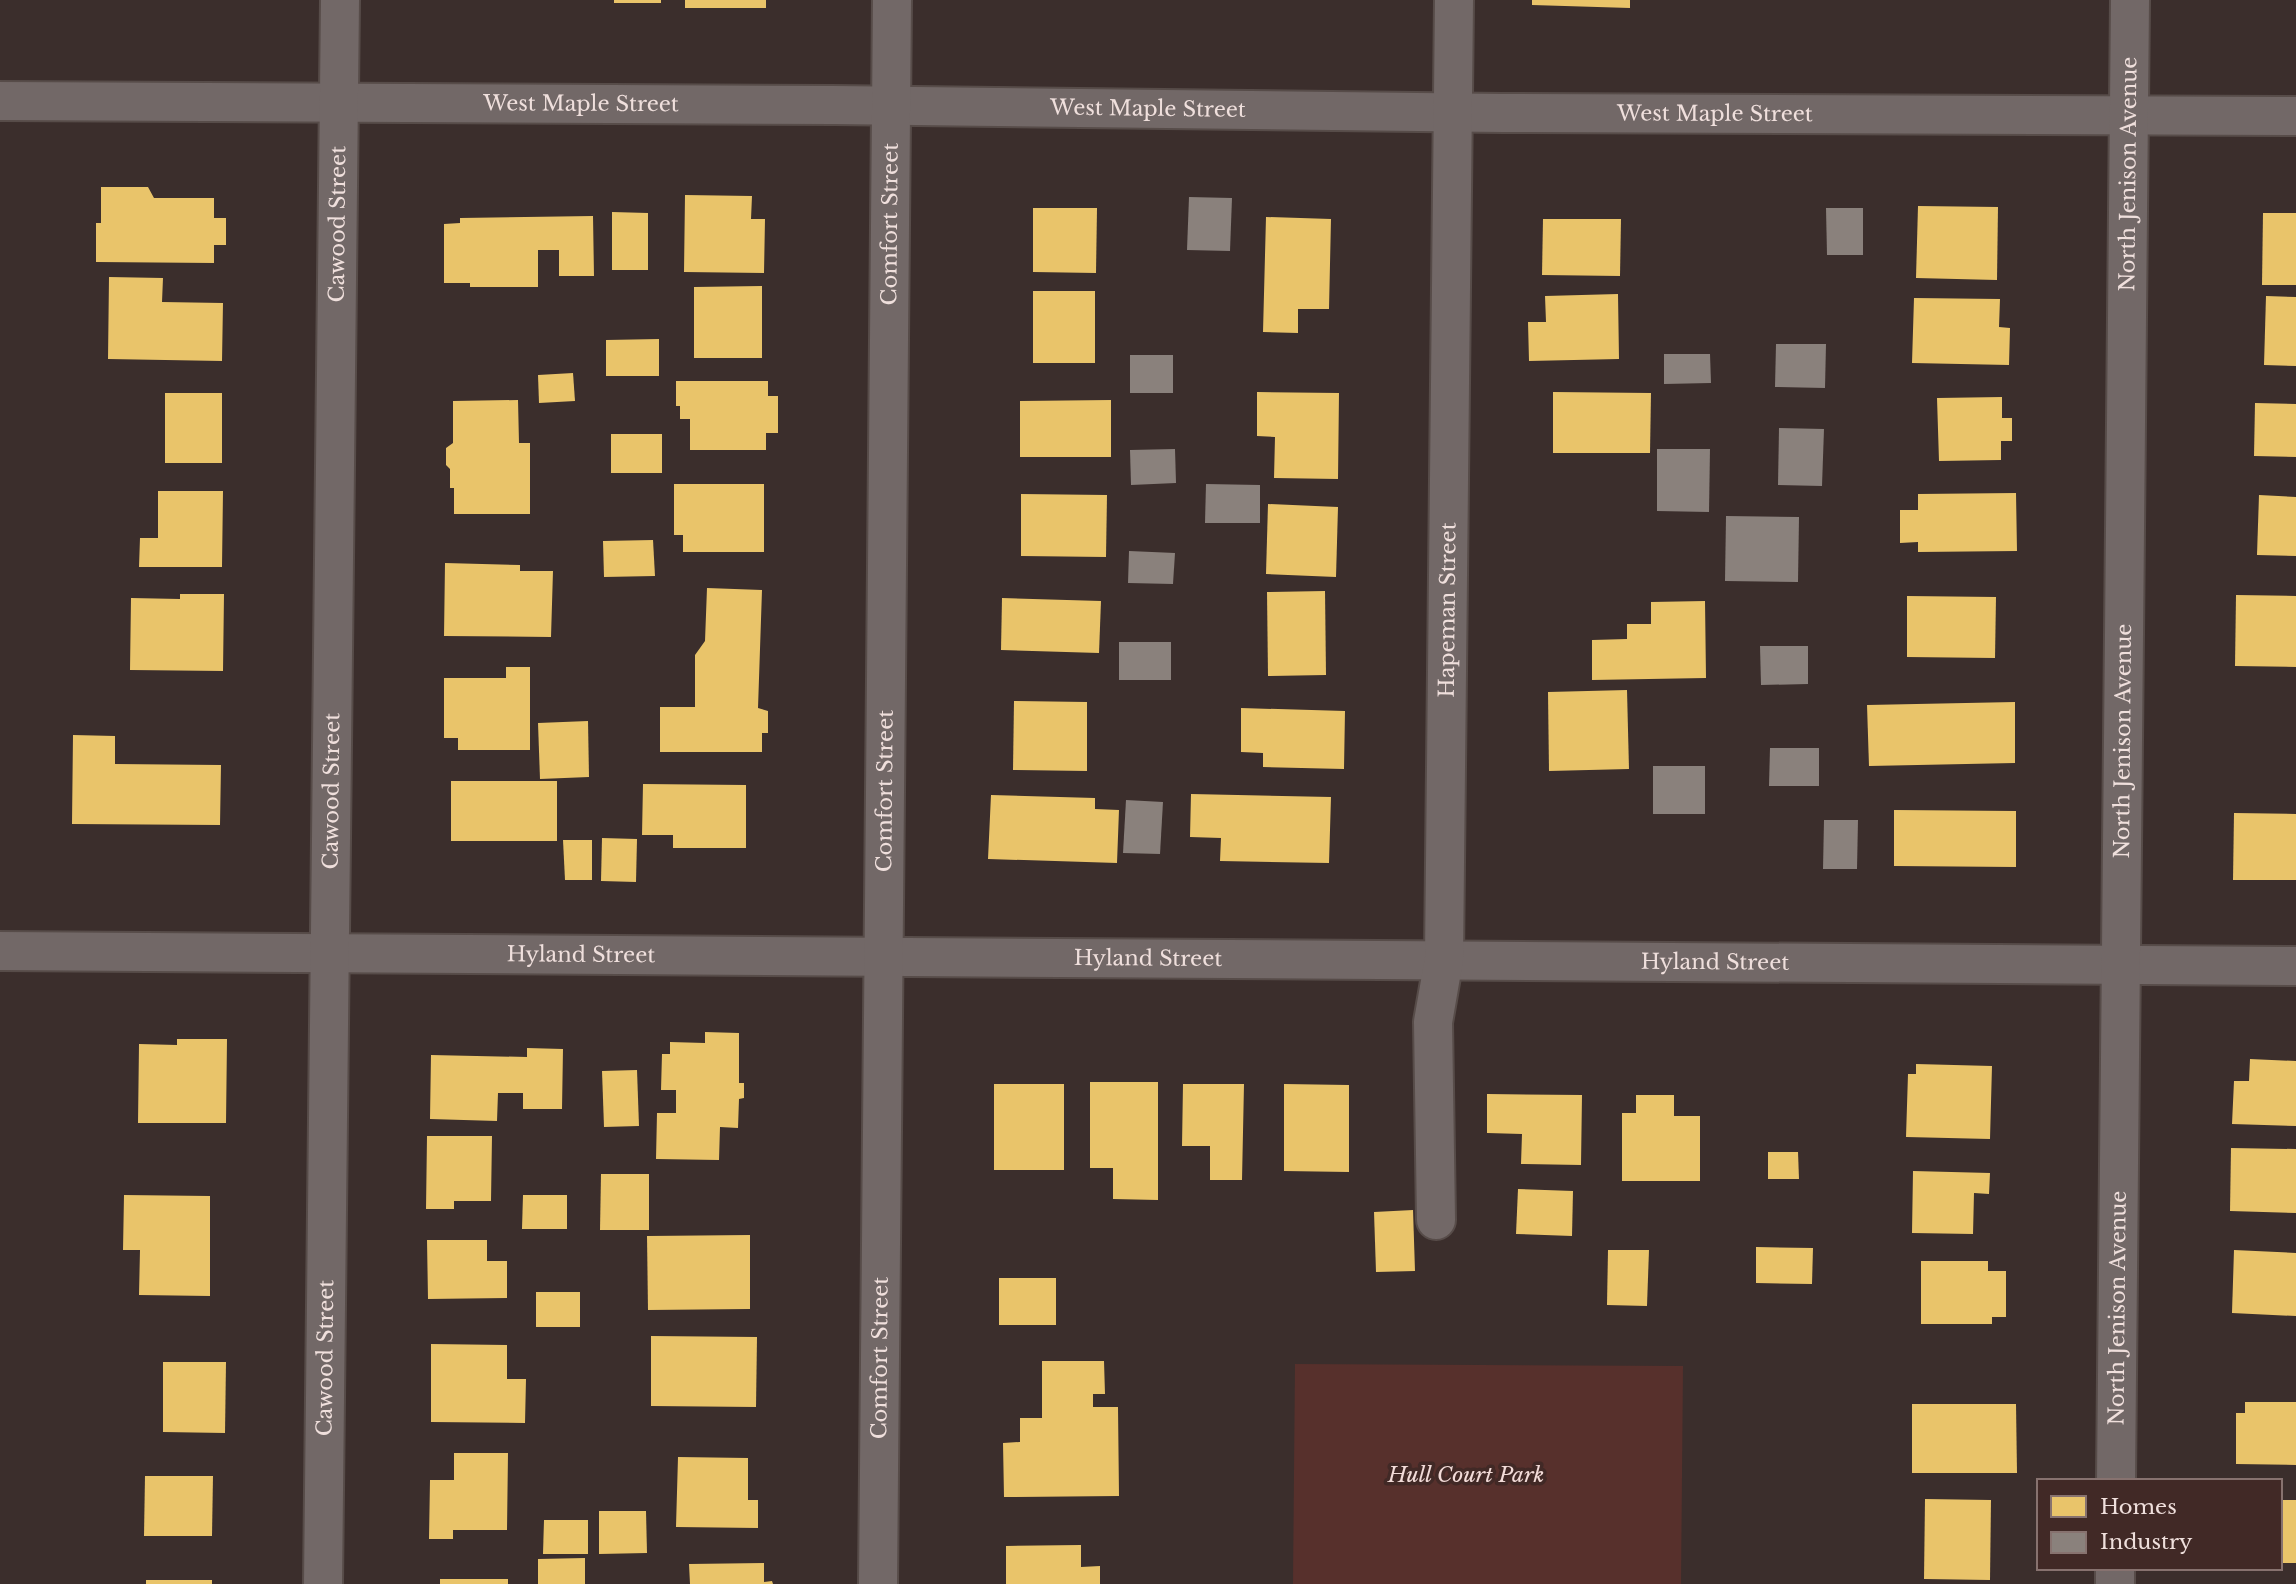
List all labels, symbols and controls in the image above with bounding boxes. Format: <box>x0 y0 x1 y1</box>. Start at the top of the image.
street label: North Jenison Avenue <box>2114 56 2142 292</box>
street label: West Maple Street <box>482 90 679 117</box>
street label: West Maple Street <box>1049 95 1246 123</box>
street label: West Maple Street <box>1616 100 1813 127</box>
street label: Comfort Street <box>876 143 904 305</box>
street label: Cawood Street <box>324 146 351 302</box>
street label: Hapeman Street <box>1434 522 1462 698</box>
street label: North Jenison Avenue <box>2109 623 2137 859</box>
street label: Comfort Street <box>871 710 899 872</box>
street label: Cawood Street <box>318 713 345 869</box>
street label: Hyland Street <box>507 941 655 968</box>
street label: Hyland Street <box>1074 945 1222 972</box>
street label: Hyland Street <box>1641 949 1789 976</box>
street label: North Jenison Avenue <box>2104 1190 2132 1426</box>
street label: Comfort Street <box>866 1277 894 1439</box>
street label: Cawood Street <box>312 1280 339 1436</box>
park label: Hull Court Park <box>1387 1462 1544 1488</box>
legend <box>2037 1479 2282 1570</box>
text: Homes <box>2100 1494 2177 1520</box>
text: Industry <box>2100 1529 2193 1555</box>

